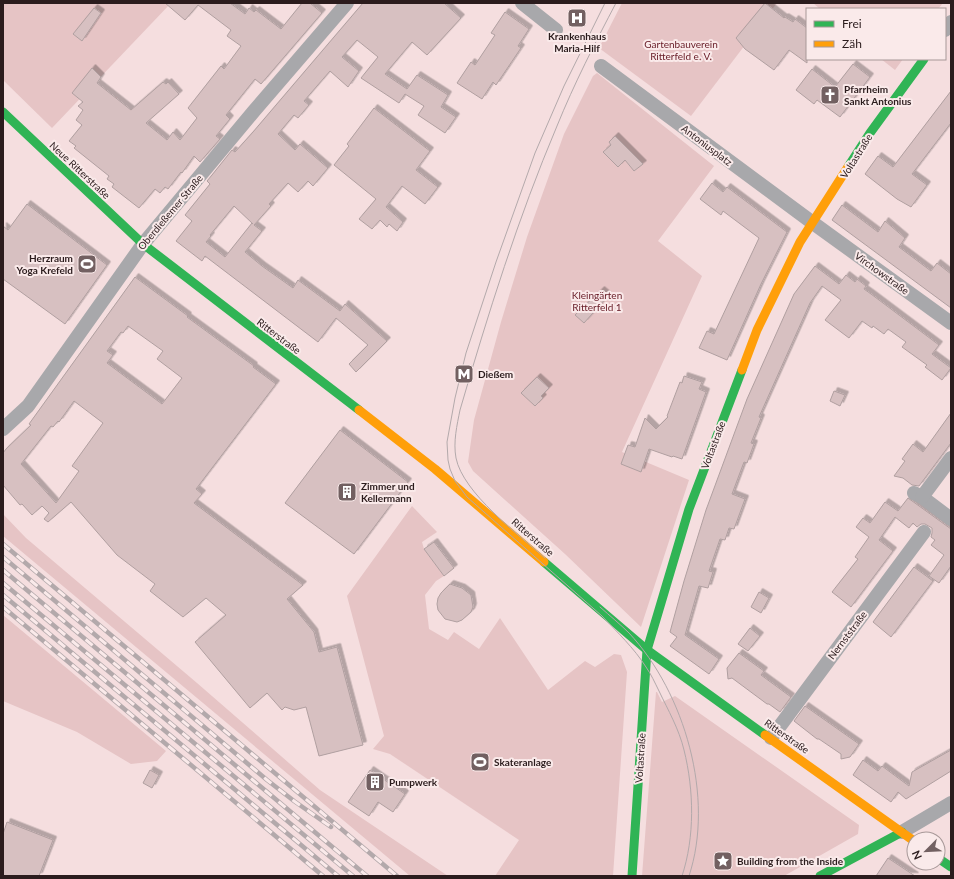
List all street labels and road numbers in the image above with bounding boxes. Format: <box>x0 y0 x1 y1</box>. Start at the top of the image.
street label: Antoniusplatz <box>679 122 735 168</box>
street label: Voltastraße <box>838 132 874 180</box>
street label: Neue Ritterstraße <box>47 139 113 201</box>
street label: Oberdießemer Straße <box>135 172 205 252</box>
street label: Virchowstraße <box>853 249 911 297</box>
street label: Ritterstraße <box>255 316 303 356</box>
street label: Voltastraße <box>698 419 728 471</box>
street label: Ritterstraße <box>510 515 556 559</box>
street label: Nernststraße <box>825 608 869 662</box>
street label: Ritterstraße <box>762 716 812 756</box>
street label: Voltastraße <box>632 733 648 783</box>

